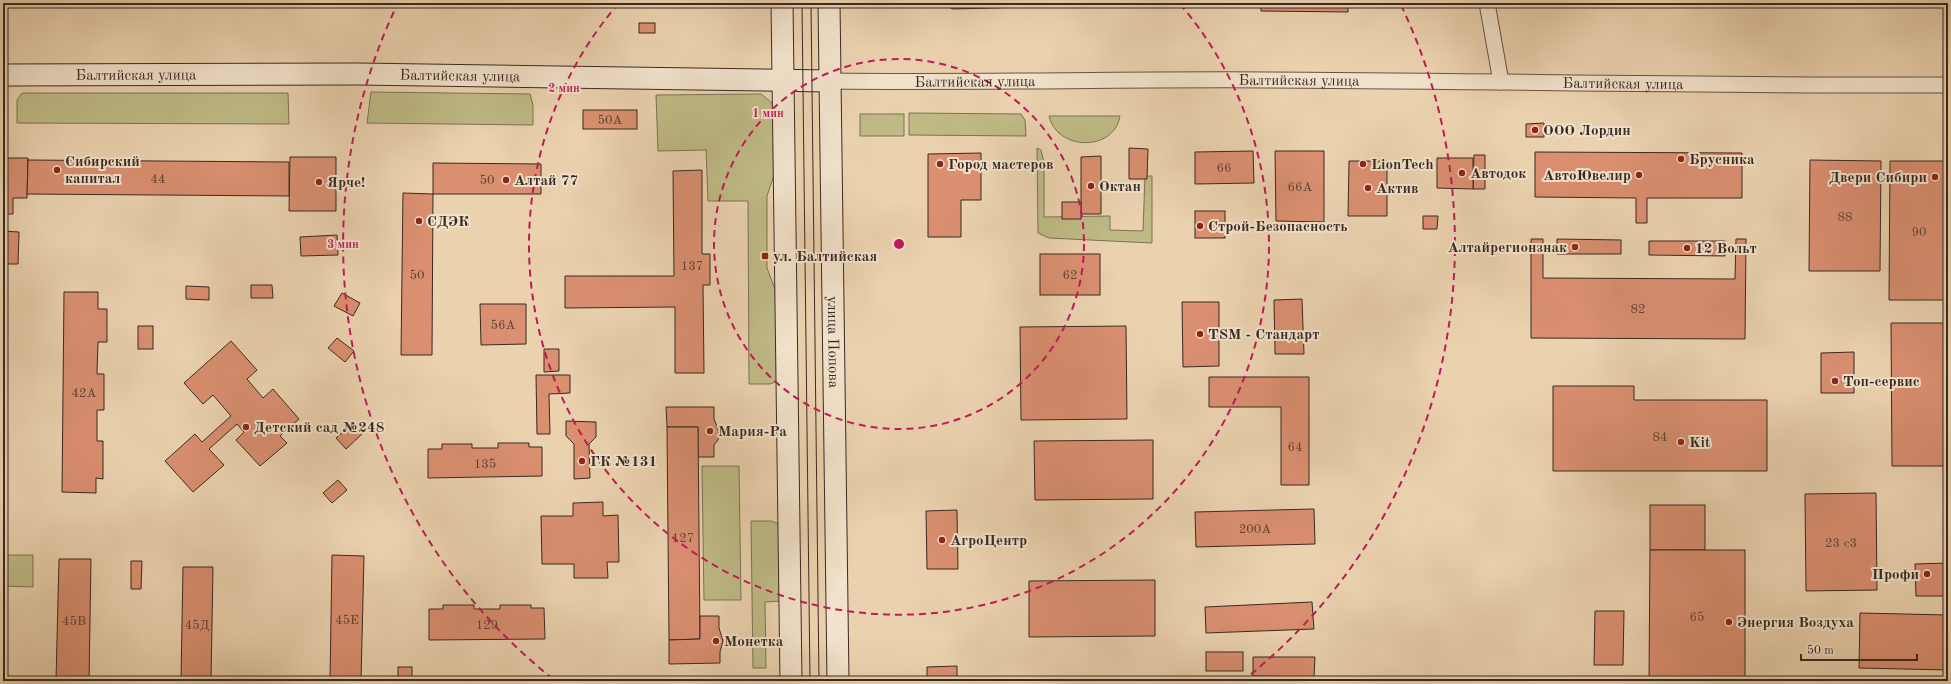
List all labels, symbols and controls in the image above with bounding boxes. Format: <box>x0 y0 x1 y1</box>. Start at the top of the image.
street label: Балтийская улица <box>76 68 197 84</box>
street label: Балтийская улица <box>399 69 521 85</box>
street label: Балтийская улица <box>1239 74 1360 90</box>
street label: Балтийская улица <box>915 75 1036 91</box>
street label: Балтийская улица <box>1562 77 1684 93</box>
text: 2 мин <box>548 83 580 95</box>
text: 1 мин <box>752 108 784 120</box>
house number: 50А <box>597 114 623 127</box>
place label: ООО Лордин <box>1543 124 1631 139</box>
marker: ООО Лордин <box>1530 125 1540 135</box>
place label: Брусника <box>1689 153 1755 168</box>
marker: Брусника <box>1676 154 1686 164</box>
place label: Сибирский капитал <box>65 155 140 187</box>
place label: Город мастеров <box>948 158 1054 173</box>
place label: LionTech <box>1371 158 1434 173</box>
marker: Город мастеров <box>935 159 945 169</box>
marker: LionTech <box>1358 159 1368 169</box>
house number: 66 <box>1216 162 1232 175</box>
marker: Сибирский капитал <box>52 165 62 175</box>
place label: Автодок <box>1470 167 1526 182</box>
marker: Автодок <box>1457 168 1467 178</box>
place label: АвтоЮвелир <box>1543 169 1631 184</box>
marker: АвтоЮвелир <box>1634 170 1644 180</box>
place label: Двери Сибири <box>1829 171 1927 186</box>
marker: Двери Сибири <box>1930 172 1940 182</box>
house number: 44 <box>150 173 166 186</box>
house number: 50 <box>479 174 495 187</box>
place label: Алтай 77 <box>514 174 578 189</box>
marker: Алтай 77 <box>501 175 511 185</box>
place label: Ярче! <box>327 176 365 191</box>
marker: Ярче! <box>314 177 324 187</box>
place label: Октан <box>1099 180 1141 195</box>
marker: Октан <box>1086 181 1096 191</box>
house number: 66А <box>1287 181 1313 194</box>
place label: Актив <box>1376 182 1419 197</box>
marker: Актив <box>1363 183 1373 193</box>
house number: 88 <box>1837 211 1853 224</box>
place label: СДЭК <box>427 215 469 230</box>
marker: СДЭК <box>414 216 424 226</box>
place label: Строй-Безопасность <box>1208 220 1348 235</box>
marker: Строй-Безопасность <box>1195 221 1205 231</box>
house number: 90 <box>1911 226 1927 239</box>
centre of rings <box>892 237 906 251</box>
text: 3 мин <box>327 239 359 251</box>
place label: Алтайрегионзнак <box>1447 241 1567 256</box>
marker: Алтайрегионзнак <box>1570 242 1580 252</box>
place label: 12 Вольт <box>1695 242 1757 257</box>
marker: 12 Вольт <box>1682 243 1692 253</box>
place label: ул. Балтийская <box>773 250 877 265</box>
marker: ул. Балтийская <box>760 251 770 261</box>
house number: 137 <box>681 260 703 273</box>
house number: 50 <box>409 269 425 282</box>
house number: 62 <box>1062 269 1078 282</box>
street label: улица Попова <box>824 296 840 389</box>
house number: 82 <box>1630 303 1646 316</box>
house number: 56А <box>490 319 516 332</box>
place label: TSM - Стандарт <box>1208 328 1319 343</box>
marker: TSM - Стандарт <box>1195 329 1205 339</box>
place label: Топ-сервис <box>1843 375 1920 390</box>
marker: Топ-сервис <box>1830 376 1840 386</box>
house number: 42А <box>71 387 97 400</box>
place label: Детский сад №248 <box>254 421 385 436</box>
marker: Детский сад №248 <box>241 422 251 432</box>
place label: Мария-Ра <box>718 425 787 440</box>
marker: Мария-Ра <box>705 426 715 436</box>
house number: 84 <box>1652 431 1668 444</box>
place label: Kit <box>1689 436 1711 451</box>
marker: Kit <box>1676 437 1686 447</box>
house number: 64 <box>1287 441 1303 454</box>
place label: ГК №131 <box>590 455 657 470</box>
marker: ГК №131 <box>577 456 587 466</box>
house number: 135 <box>474 458 496 471</box>
house number: 200А <box>1239 523 1271 536</box>
house number: 127 <box>672 532 694 545</box>
place label: АгроЦентр <box>950 534 1027 549</box>
marker: АгроЦентр <box>937 535 947 545</box>
house number: 23 с3 <box>1825 537 1857 550</box>
place label: Профи <box>1872 568 1919 583</box>
marker: Профи <box>1922 569 1932 579</box>
house number: 65 <box>1689 611 1705 624</box>
house number: 45Е <box>335 614 359 627</box>
house number: 45В <box>62 615 86 628</box>
place label: Энергия Воздуха <box>1737 616 1854 631</box>
marker: Энергия Воздуха <box>1724 617 1734 627</box>
house number: 45Д <box>185 619 210 632</box>
house number: 129 <box>476 619 498 632</box>
place label: Монетка <box>724 635 784 650</box>
marker: Монетка <box>711 636 721 646</box>
scale bar <box>1801 636 1917 662</box>
text: 50 m <box>1807 644 1834 657</box>

